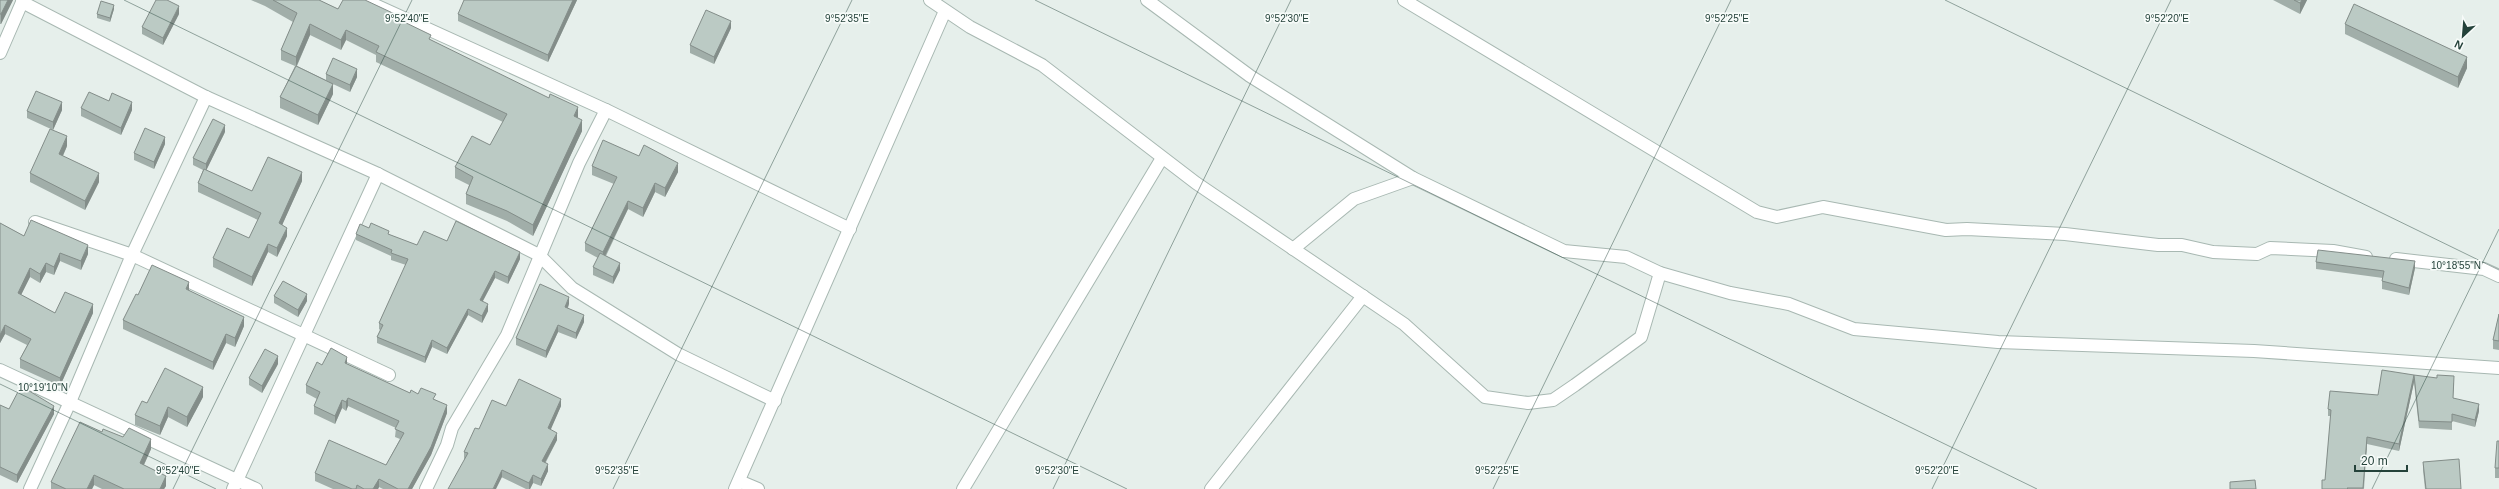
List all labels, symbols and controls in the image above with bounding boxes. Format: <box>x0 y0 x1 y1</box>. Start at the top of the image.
text: 9°52'40"E <box>385 13 429 24</box>
text: 9°52'35"E <box>825 13 869 24</box>
text: 9°52'30"E <box>1265 13 1309 24</box>
text: 9°52'25"E <box>1705 13 1749 24</box>
text: 9°52'20"E <box>2145 13 2189 24</box>
north arrow <box>2443 16 2483 56</box>
text: N <box>2452 38 2465 52</box>
text: 10°18'55"N <box>2431 260 2481 271</box>
text: 10°19'10"N <box>18 382 68 393</box>
scale bar <box>2355 447 2407 473</box>
text: 20 m <box>2361 454 2388 468</box>
text: 9°52'40"E <box>156 465 200 476</box>
text: 9°52'35"E <box>595 465 639 476</box>
text: 9°52'30"E <box>1035 465 1079 476</box>
text: 9°52'25"E <box>1475 465 1519 476</box>
text: 9°52'20"E <box>1915 465 1959 476</box>

